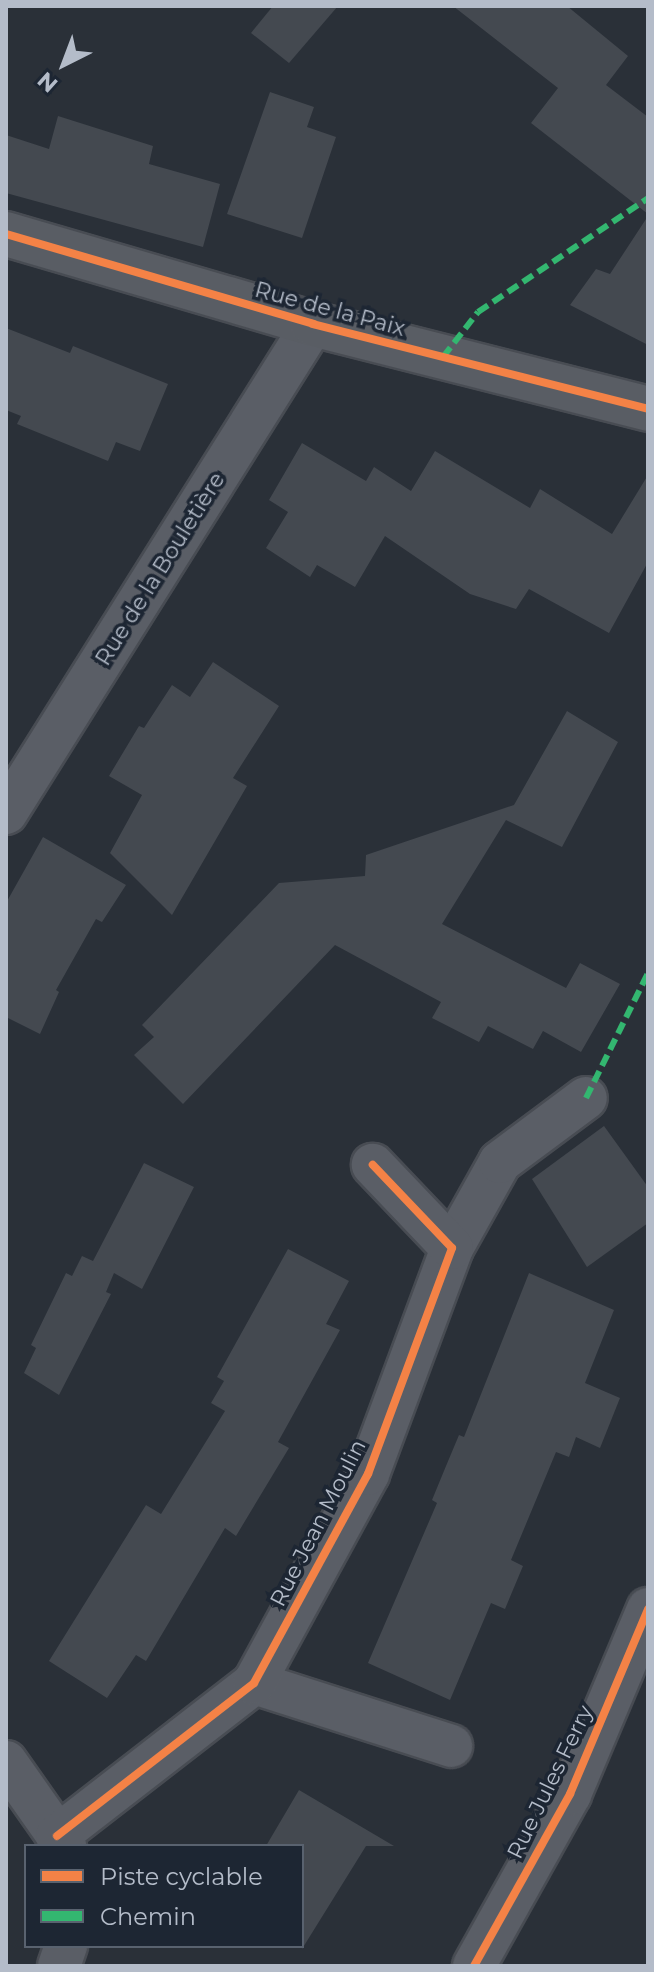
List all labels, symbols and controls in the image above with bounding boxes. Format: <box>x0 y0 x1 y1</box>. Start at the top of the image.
north arrow <box>24 24 104 104</box>
text: N <box>32 66 63 98</box>
street label: Rue de la Paix <box>252 276 408 342</box>
street label: Rue de la Bouletière <box>90 468 230 670</box>
street label: Rue Jean Moulin <box>265 1435 371 1611</box>
street label: Rue Jules Ferry <box>501 1701 599 1863</box>
legend <box>24 1844 304 1948</box>
text: Piste cyclable <box>100 1862 263 1891</box>
text: Chemin <box>100 1902 196 1931</box>

